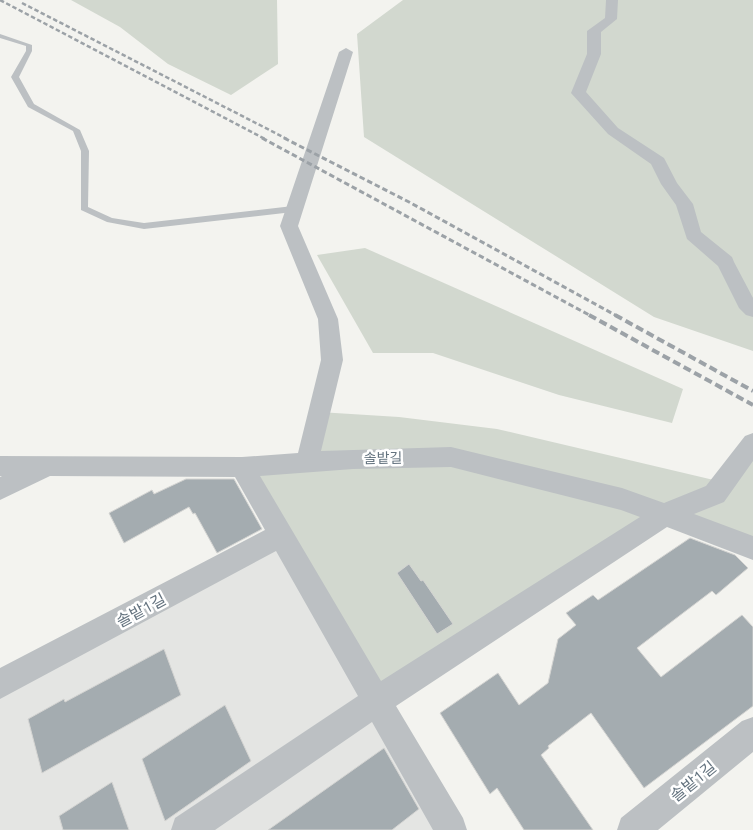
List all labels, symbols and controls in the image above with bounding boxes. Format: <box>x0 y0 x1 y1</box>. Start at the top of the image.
street label: 솔밭길 <box>364 450 402 466</box>
street label: 솔밭1길 <box>113 590 169 630</box>
street label: 솔밭1길 <box>667 757 719 805</box>

